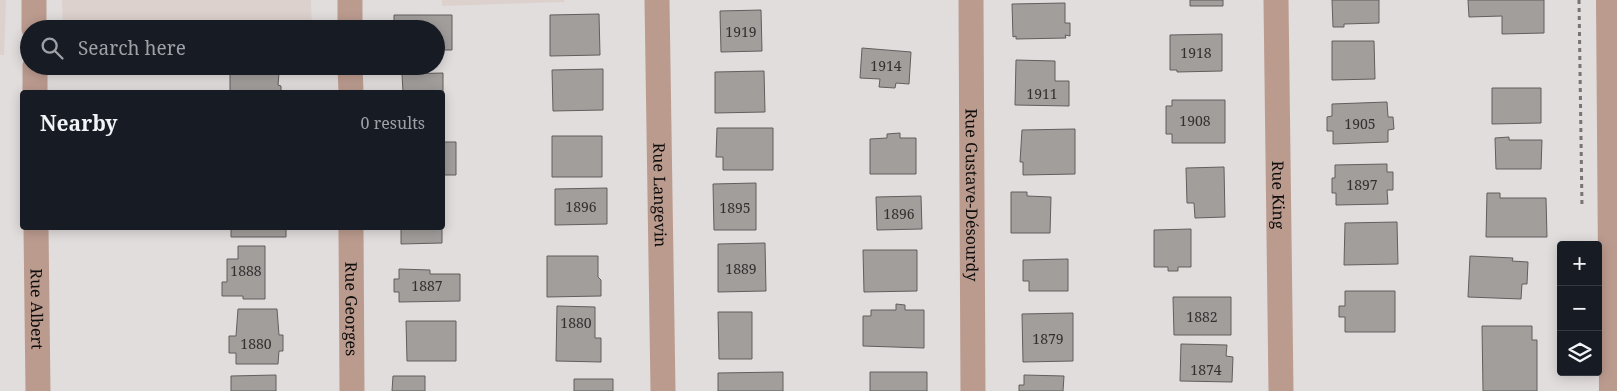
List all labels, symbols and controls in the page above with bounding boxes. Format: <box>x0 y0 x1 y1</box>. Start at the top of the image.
search box <box>20 20 445 75</box>
house number: 1919 <box>725 22 757 41</box>
icon: search <box>38 34 66 62</box>
text: Search here <box>78 35 186 61</box>
house number: 1918 <box>1180 43 1212 62</box>
house number: 1914 <box>870 56 902 75</box>
house number: 1911 <box>1026 84 1058 103</box>
street label: Rue Gustave-Désourdy <box>961 108 983 282</box>
text: Nearby <box>40 109 118 137</box>
house number: 1908 <box>1179 111 1211 130</box>
text: 0 results <box>361 112 425 134</box>
house number: 1905 <box>1344 114 1376 133</box>
street label: Rue Langevin <box>648 143 672 247</box>
street label: Rue King <box>1267 161 1290 230</box>
house number: 1897 <box>1346 175 1378 194</box>
house number: 1896 <box>565 197 597 216</box>
house number: 1895 <box>719 198 751 217</box>
house number: 1896 <box>883 204 915 223</box>
map controls <box>1557 241 1602 376</box>
button: + <box>1557 241 1602 286</box>
house number: 1889 <box>725 259 757 278</box>
house number: 1888 <box>230 261 262 280</box>
street label: Rue Georges <box>340 262 363 356</box>
street label: Rue Albert <box>25 268 48 350</box>
house number: 1887 <box>411 276 443 295</box>
button: − <box>1557 286 1602 331</box>
house number: 1882 <box>1186 307 1218 326</box>
house number: 1880 <box>560 313 592 332</box>
house number: 1879 <box>1032 329 1064 348</box>
button: layers <box>1557 331 1602 376</box>
house number: 1880 <box>240 334 272 353</box>
house number: 1874 <box>1190 360 1222 379</box>

